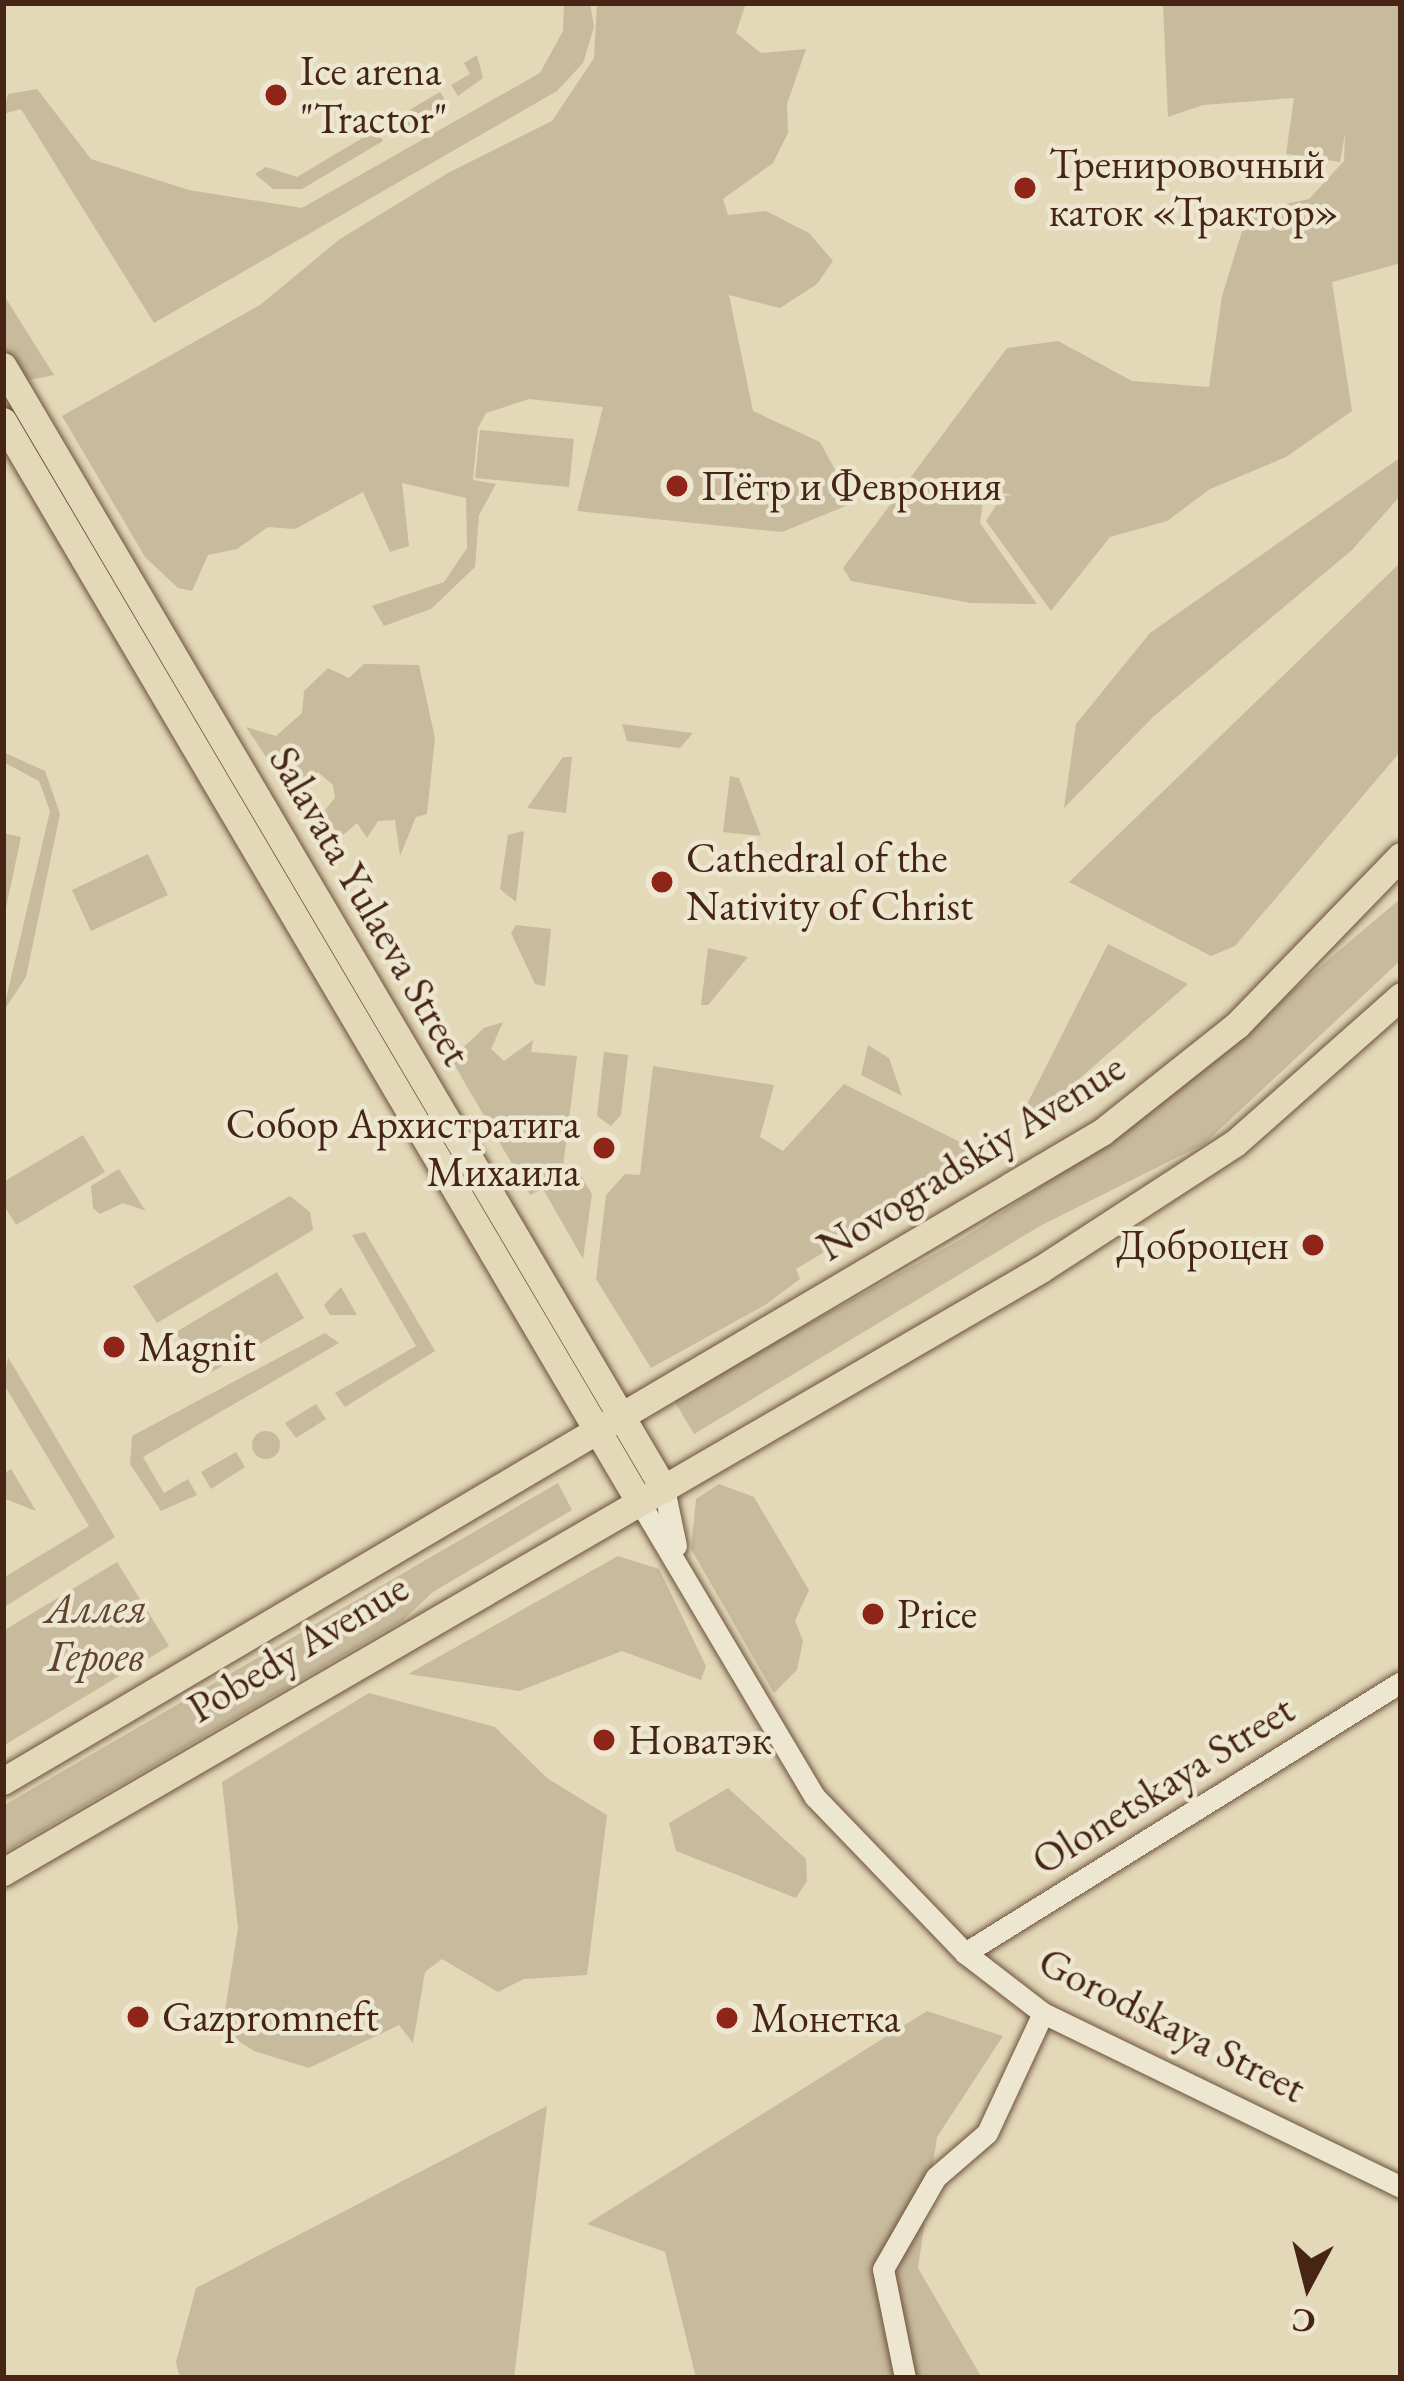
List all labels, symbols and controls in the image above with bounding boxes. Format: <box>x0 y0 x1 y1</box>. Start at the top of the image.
place label: Ice arena "Tractor" <box>300 46 448 144</box>
marker: Ice arena "Tractor" <box>263 82 289 108</box>
place label: Тренировочный каток «Трактор» <box>1049 139 1339 237</box>
marker: Тренировочный каток «Трактор» <box>1012 175 1038 201</box>
place label: Пётр и Феврония <box>701 461 1002 511</box>
marker: Пётр и Феврония <box>664 473 690 499</box>
street label: Salavata Yulaeva Street <box>258 738 482 1074</box>
place label: Cathedral of the Nativity of Christ <box>686 833 973 932</box>
marker: Cathedral of the Nativity of Christ <box>649 869 675 895</box>
street label: Novogradskiy Avenue <box>808 1042 1134 1272</box>
place label: Собор Архистратига Михаила <box>226 1099 580 1198</box>
marker: Собор Архистратига Михаила <box>591 1135 617 1161</box>
place label: Доброцен <box>1116 1220 1289 1270</box>
marker: Доброцен <box>1300 1232 1326 1258</box>
place label: Magnit <box>138 1322 256 1372</box>
marker: Magnit <box>101 1334 127 1360</box>
street label: Pobedy Avenue <box>179 1563 417 1733</box>
park label: Аллея Героев <box>45 1583 147 1682</box>
place label: Price <box>897 1589 977 1639</box>
marker: Price <box>860 1601 886 1627</box>
street label: Olonetskaya Street <box>1023 1684 1303 1886</box>
place label: Новатэк <box>628 1715 772 1765</box>
marker: Новатэк <box>591 1727 617 1753</box>
street label: Gorodskaya Street <box>1030 1936 1314 2114</box>
place label: Gazpromneft <box>162 1992 379 2042</box>
place label: Монетка <box>751 1993 900 2043</box>
marker: Gazpromneft <box>125 2004 151 2030</box>
marker: Монетка <box>714 2005 740 2031</box>
north arrow <box>1248 2225 1368 2345</box>
text: С <box>1289 2298 1318 2344</box>

